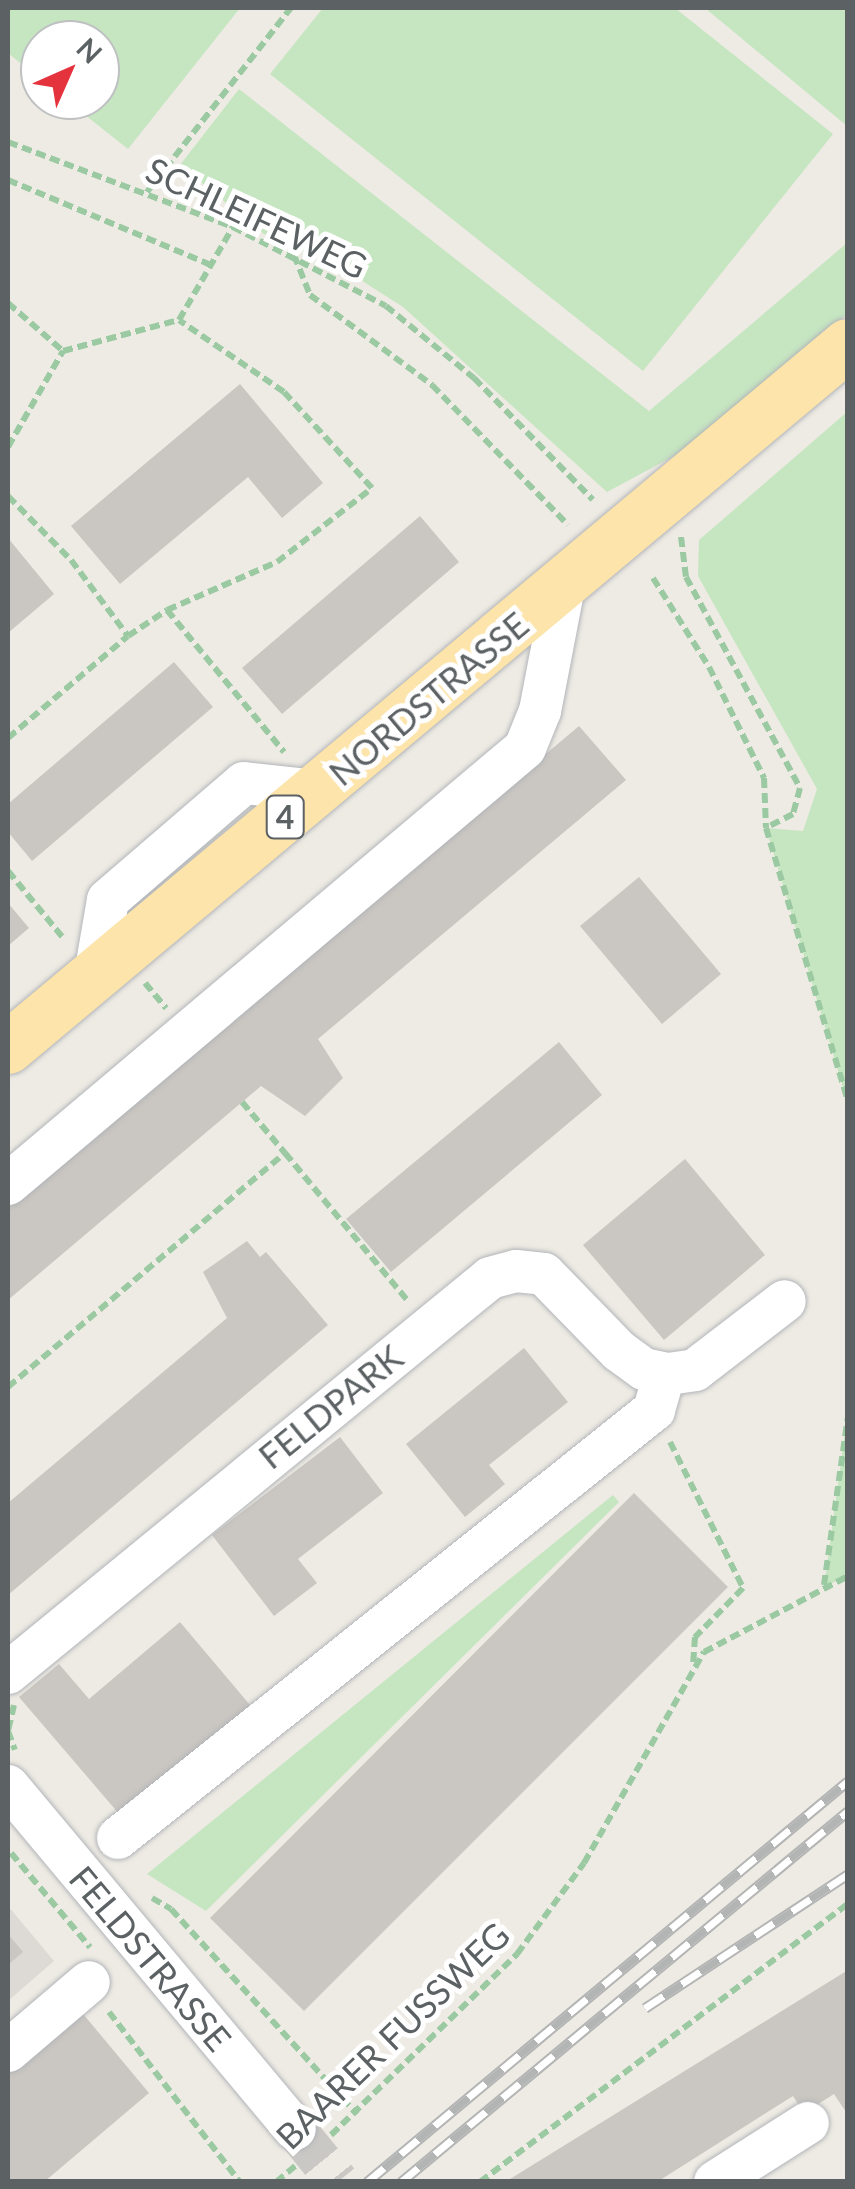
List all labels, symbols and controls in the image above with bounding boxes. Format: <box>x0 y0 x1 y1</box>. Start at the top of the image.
north arrow <box>20 20 120 120</box>
text: N <box>70 31 109 70</box>
street label: SCHLEIFEWEG <box>140 148 374 286</box>
street label: NORDSTRASSE <box>320 603 536 793</box>
road number: 4 <box>265 790 305 844</box>
street label: FELDPARK <box>250 1335 410 1477</box>
street label: FELDSTRASSE <box>62 1857 240 2059</box>
street label: BAARER FUSSWEG <box>267 1913 517 2157</box>

